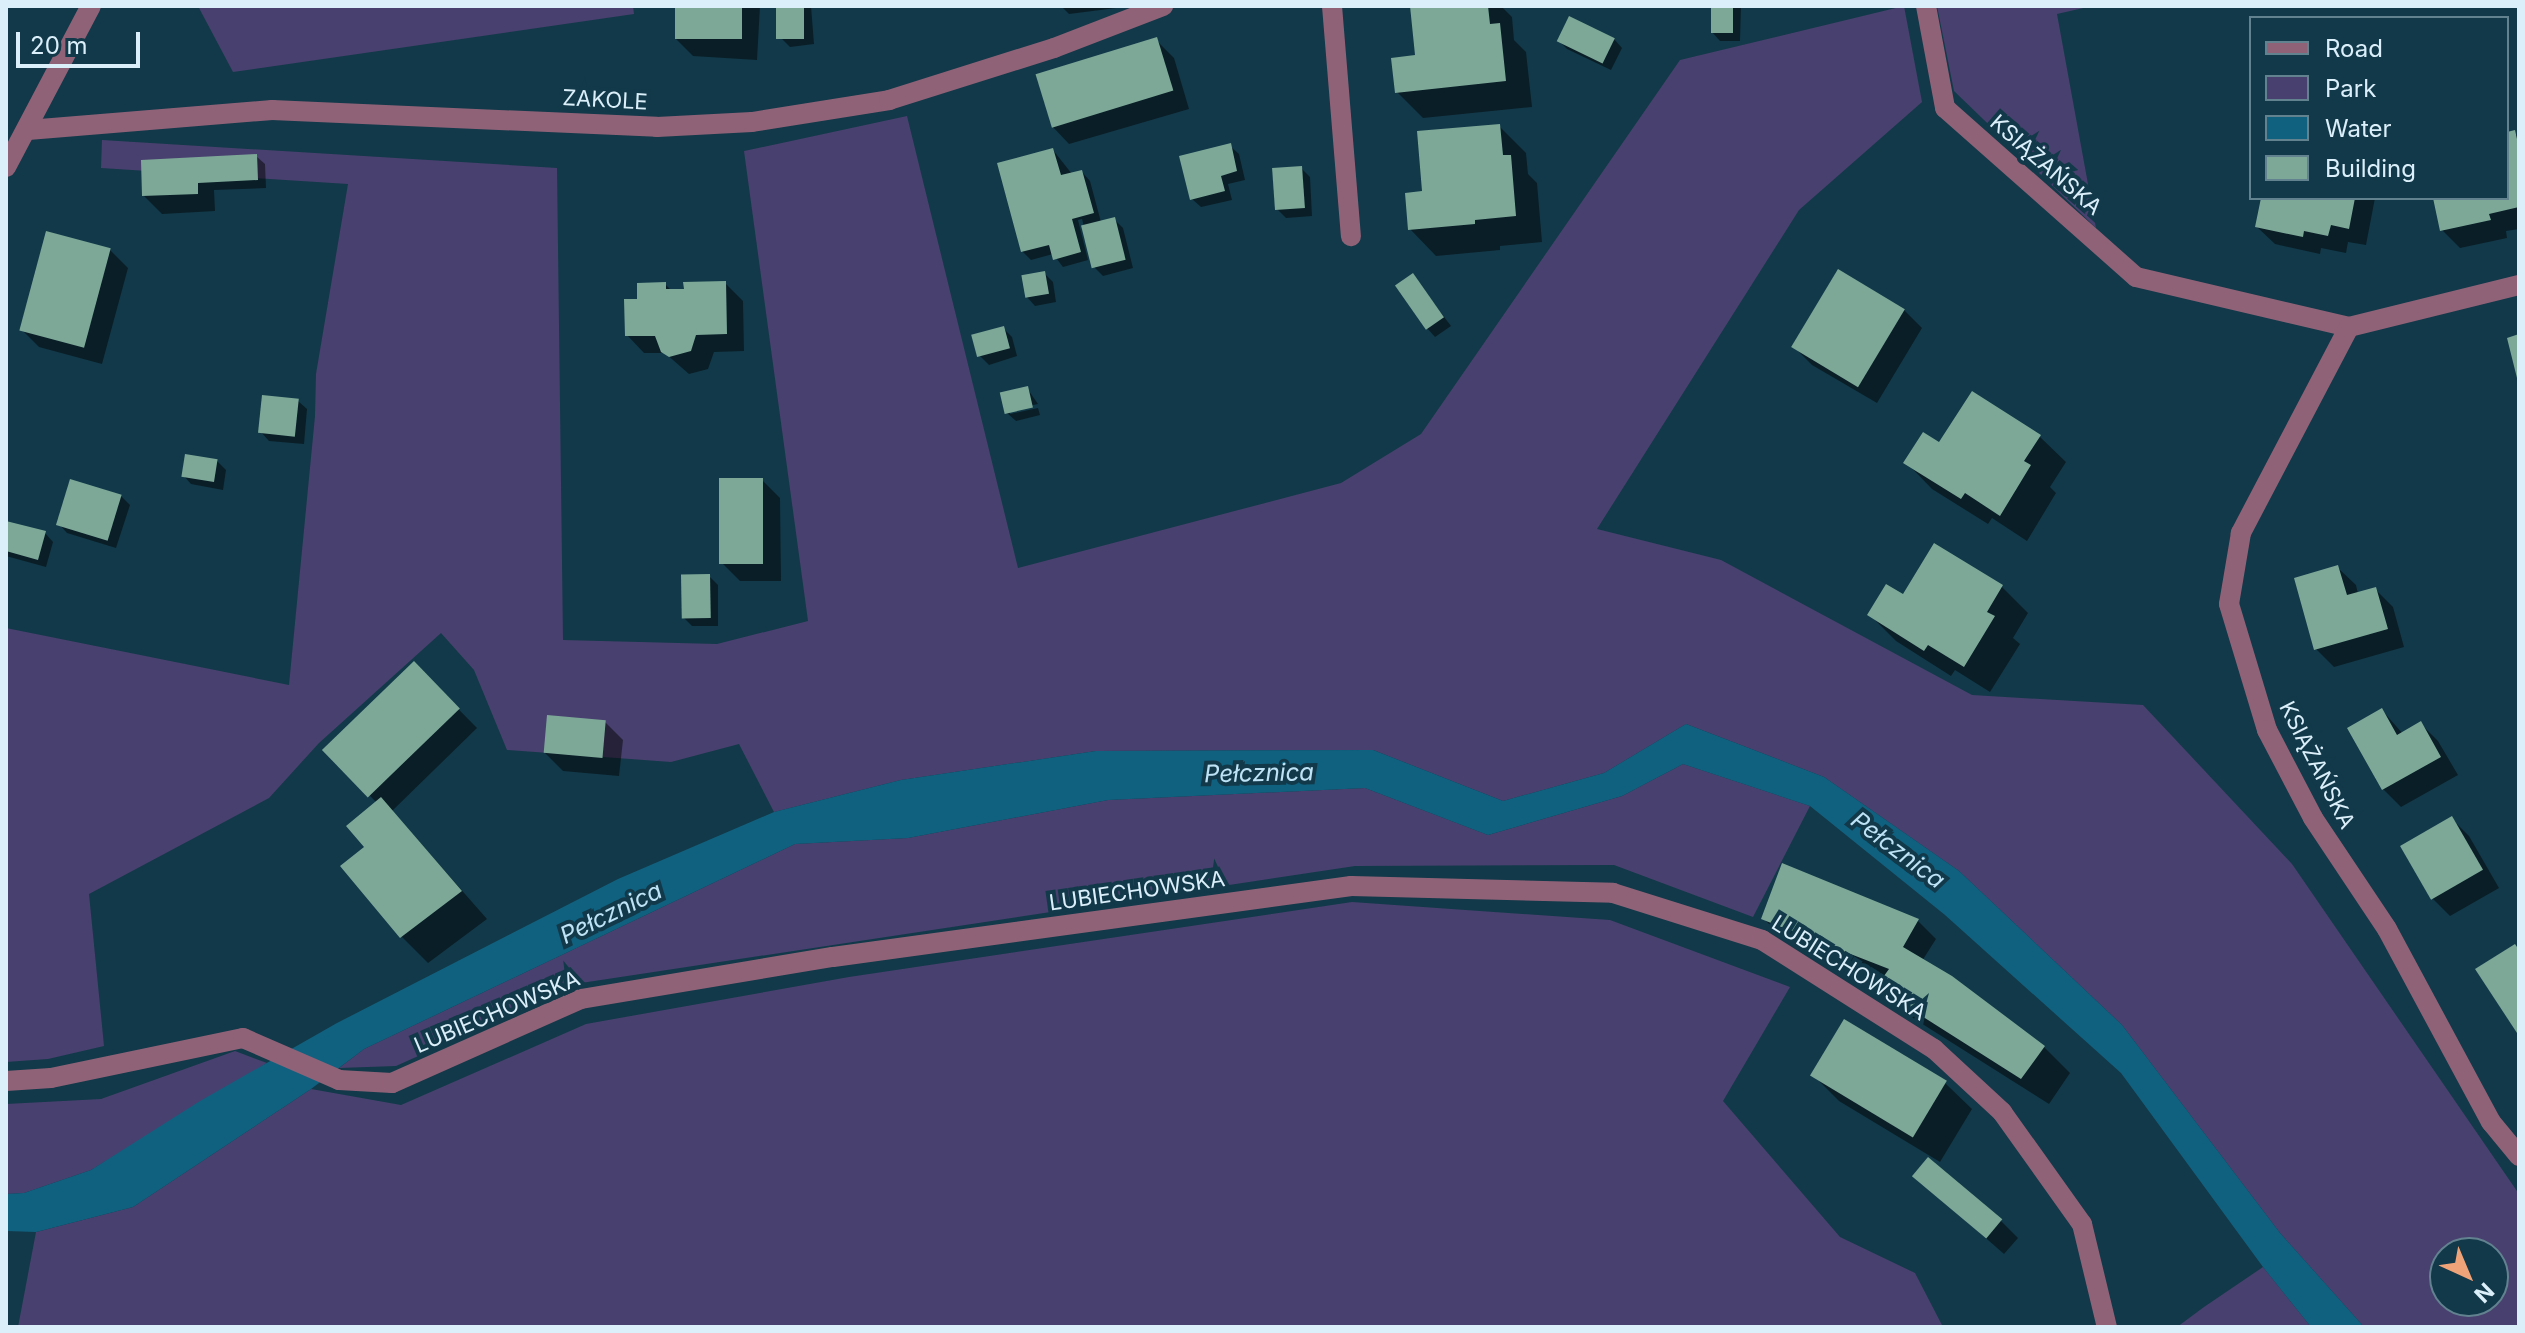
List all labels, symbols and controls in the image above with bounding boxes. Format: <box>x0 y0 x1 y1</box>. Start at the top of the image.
scale bar <box>20 16 144 66</box>
legend <box>2249 16 2509 200</box>
text: 20 m <box>30 31 88 60</box>
text: Road <box>2325 34 2383 63</box>
text: Park <box>2325 74 2376 103</box>
street label: ZAKOLE <box>562 85 648 115</box>
street label: KSIĄŻAŃSKA <box>1985 109 2107 221</box>
text: Water <box>2325 114 2392 143</box>
text: Building <box>2325 154 2416 183</box>
street label: KSIĄŻAŃSKA <box>2274 697 2360 833</box>
water label: Pełcznica <box>1204 758 1314 788</box>
water label: Pełcznica <box>1845 805 1951 895</box>
street label: LUBIECHOWSKA <box>1047 866 1227 916</box>
water label: Pełcznica <box>555 876 667 950</box>
street label: LUBIECHOWSKA <box>1767 910 1931 1026</box>
street label: LUBIECHOWSKA <box>410 965 584 1059</box>
north arrow <box>2429 1237 2509 1317</box>
text: N <box>2469 1278 2499 1308</box>

